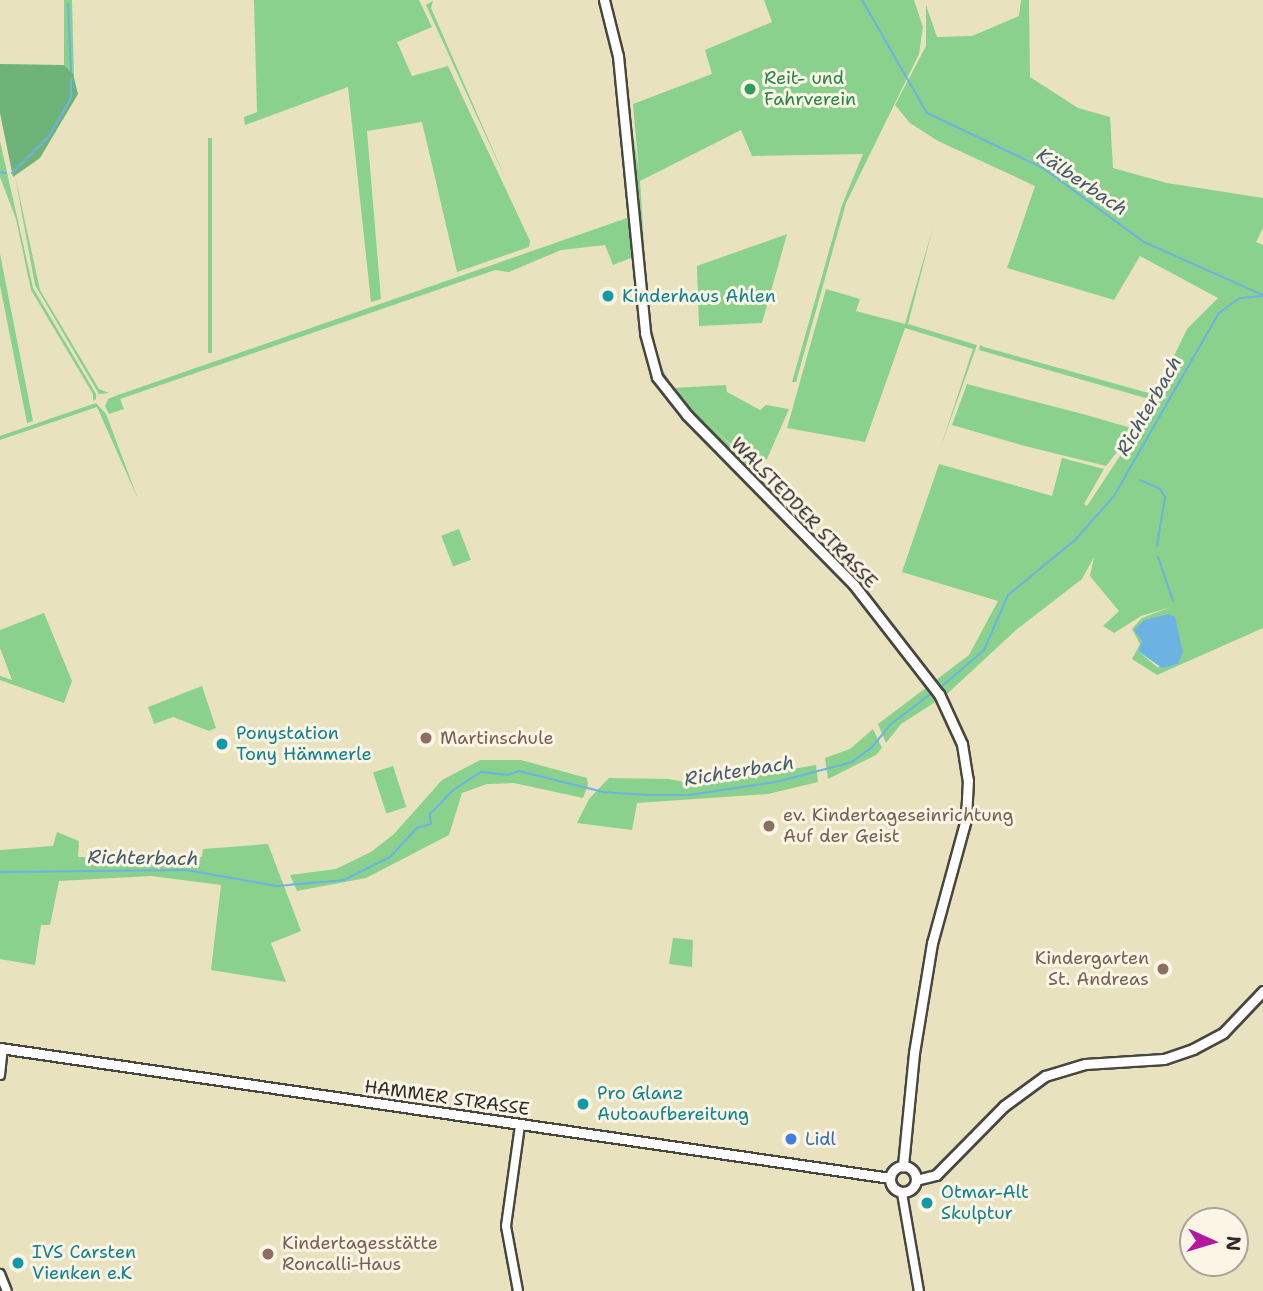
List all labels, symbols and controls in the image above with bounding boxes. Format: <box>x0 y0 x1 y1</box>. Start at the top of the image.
place label: Reit- und Fahrverein <box>764 68 856 110</box>
marker: Reit- und Fahrverein <box>742 81 758 97</box>
water label: Kälberbach <box>1032 143 1132 221</box>
place label: Kinderhaus Ahlen <box>622 285 776 307</box>
marker: Kinderhaus Ahlen <box>600 288 616 304</box>
water label: Richterbach <box>1111 352 1187 460</box>
street label: WALSTEDDER STRASSE <box>726 433 882 593</box>
place label: Ponystation Tony Hämmerle <box>236 723 372 766</box>
place label: Martinschule <box>440 727 554 749</box>
marker: Martinschule <box>418 730 434 746</box>
marker: Ponystation Tony Hämmerle <box>214 736 230 752</box>
water label: Richterbach <box>682 751 796 791</box>
place label: ev. Kindertageseinrichtung Auf der Geist <box>783 805 1014 848</box>
marker: ev. Kindertageseinrichtung Auf der Geist <box>761 818 777 834</box>
water label: Richterbach <box>87 846 199 870</box>
place label: Kindergarten St. Andreas <box>1035 948 1149 990</box>
marker: Kindergarten St. Andreas <box>1155 961 1171 977</box>
street label: HAMMER STRASSE <box>363 1076 531 1120</box>
place label: Pro Glanz Autoaufbereitung <box>597 1083 749 1126</box>
marker: Pro Glanz Autoaufbereitung <box>575 1096 591 1112</box>
place label: Lidl <box>805 1128 836 1150</box>
marker: Lidl <box>783 1131 799 1147</box>
place label: Otmar-Alt Skulptur <box>941 1182 1029 1224</box>
marker: Otmar-Alt Skulptur <box>919 1195 935 1211</box>
north arrow <box>1179 1207 1249 1277</box>
place label: Kindertagesstätte Roncalli-Haus <box>282 1233 438 1276</box>
text: N <box>1220 1235 1246 1252</box>
place label: IVS Carsten Vienken e.K <box>32 1242 136 1284</box>
marker: Kindertagesstätte Roncalli-Haus <box>260 1246 276 1262</box>
marker: IVS Carsten Vienken e.K <box>10 1255 26 1271</box>

